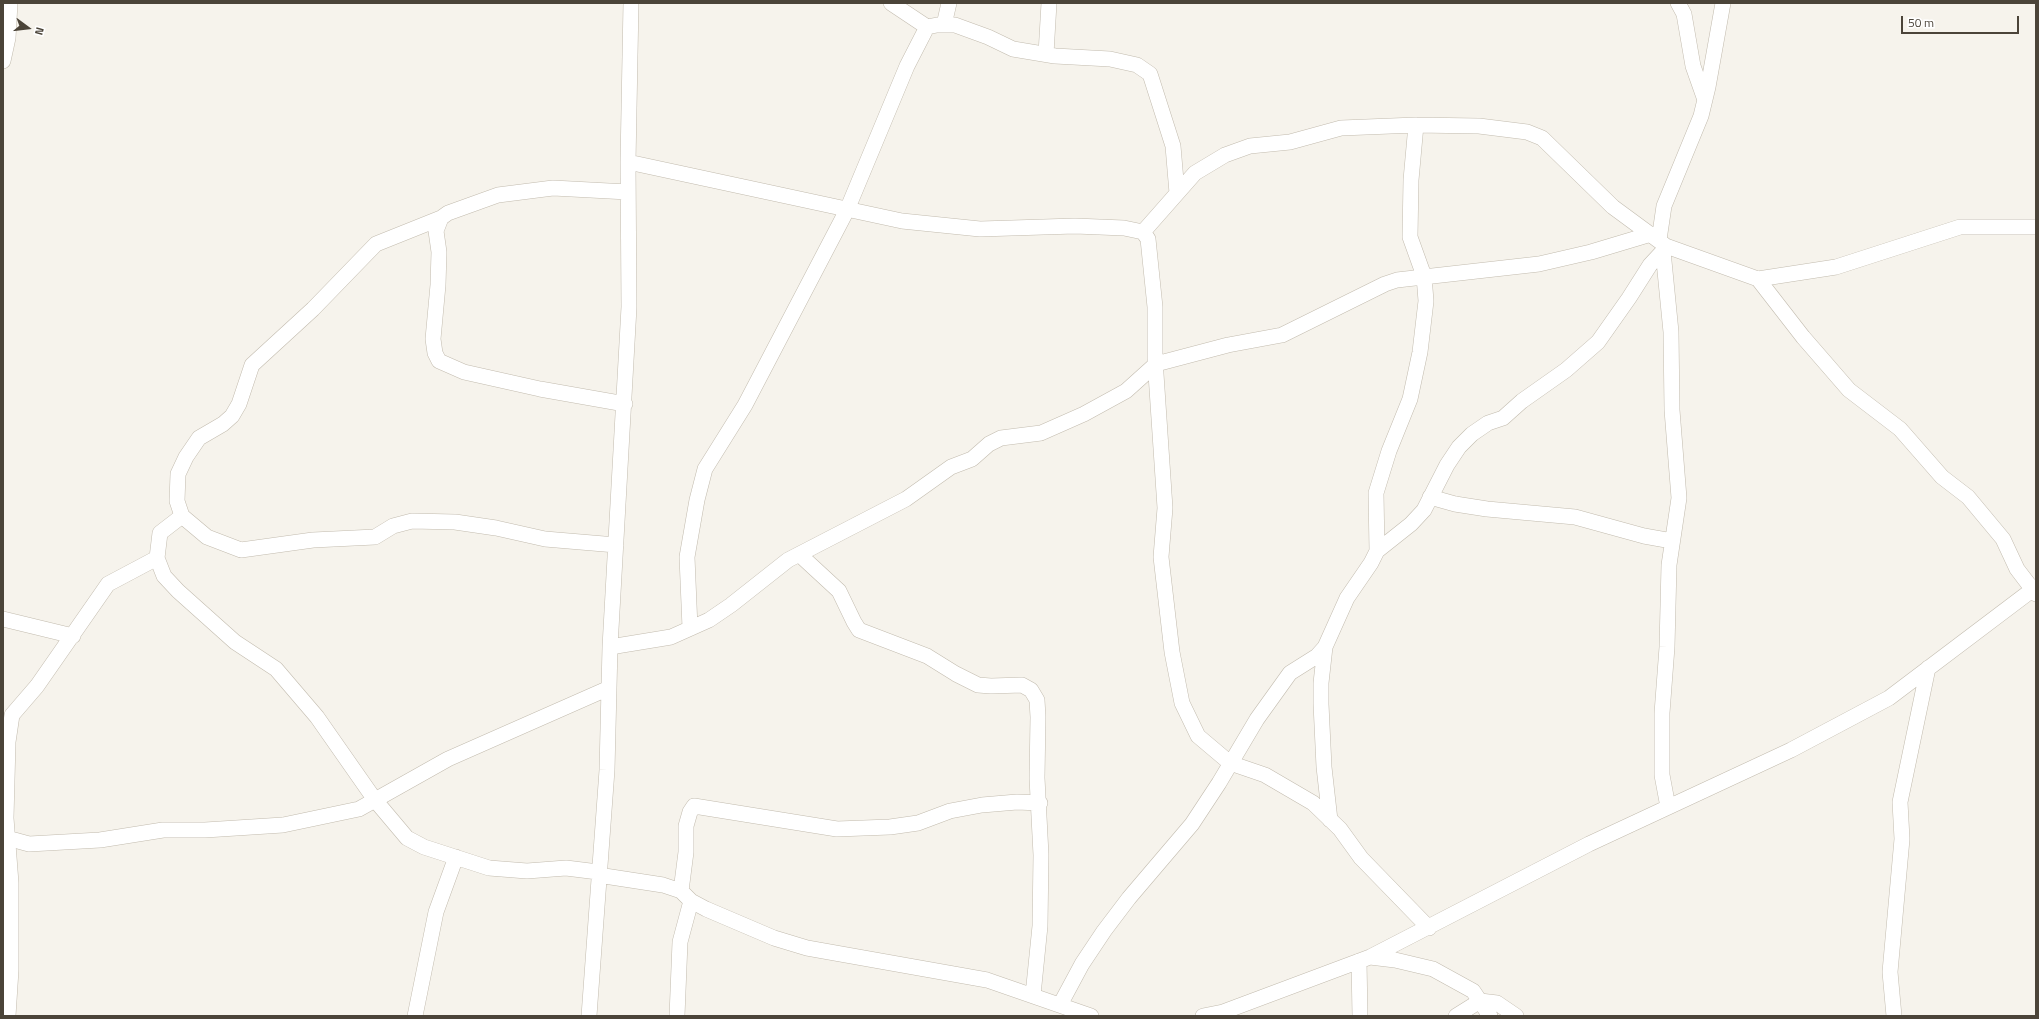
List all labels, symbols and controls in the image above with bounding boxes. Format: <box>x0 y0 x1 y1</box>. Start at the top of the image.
north arrow <box>8 8 48 48</box>
scale bar <box>1903 8 2021 34</box>
text: 50 m <box>1908 13 1934 32</box>
text: N <box>31 25 48 37</box>

